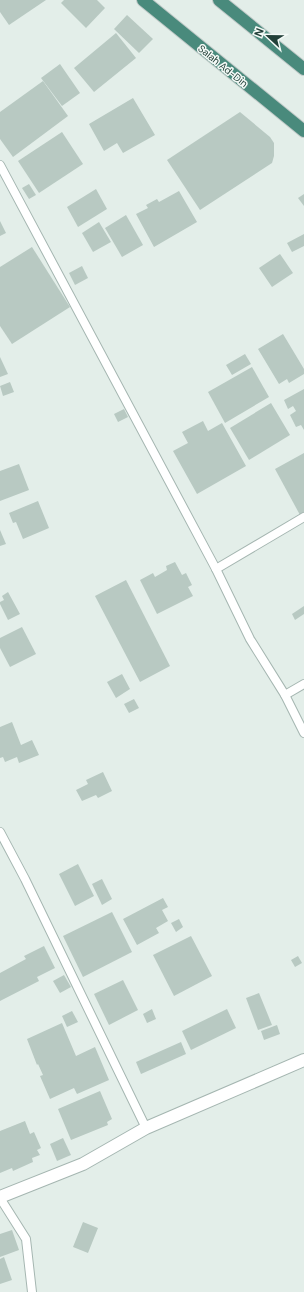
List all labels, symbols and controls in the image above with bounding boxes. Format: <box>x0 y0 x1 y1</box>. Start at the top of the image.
north arrow <box>248 16 288 56</box>
text: N <box>251 26 267 39</box>
street label: Salah Ad-Din <box>195 42 251 90</box>

